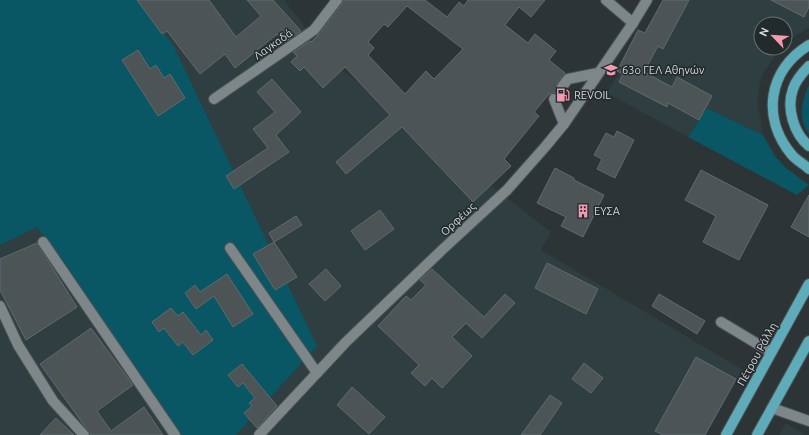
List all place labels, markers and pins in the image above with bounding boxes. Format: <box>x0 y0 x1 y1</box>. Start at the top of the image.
school or university icon: 63ο ΓΕΛ Αθηνών <box>603 62 619 78</box>
place label: 63ο ΓΕΛ Αθηνών <box>622 64 705 76</box>
fuel station icon: REVOIL <box>555 87 571 103</box>
place label: REVOIL <box>574 89 611 101</box>
building icon: ΕΥΣΑ <box>575 203 591 219</box>
place label: ΕΥΣΑ <box>594 205 621 217</box>

